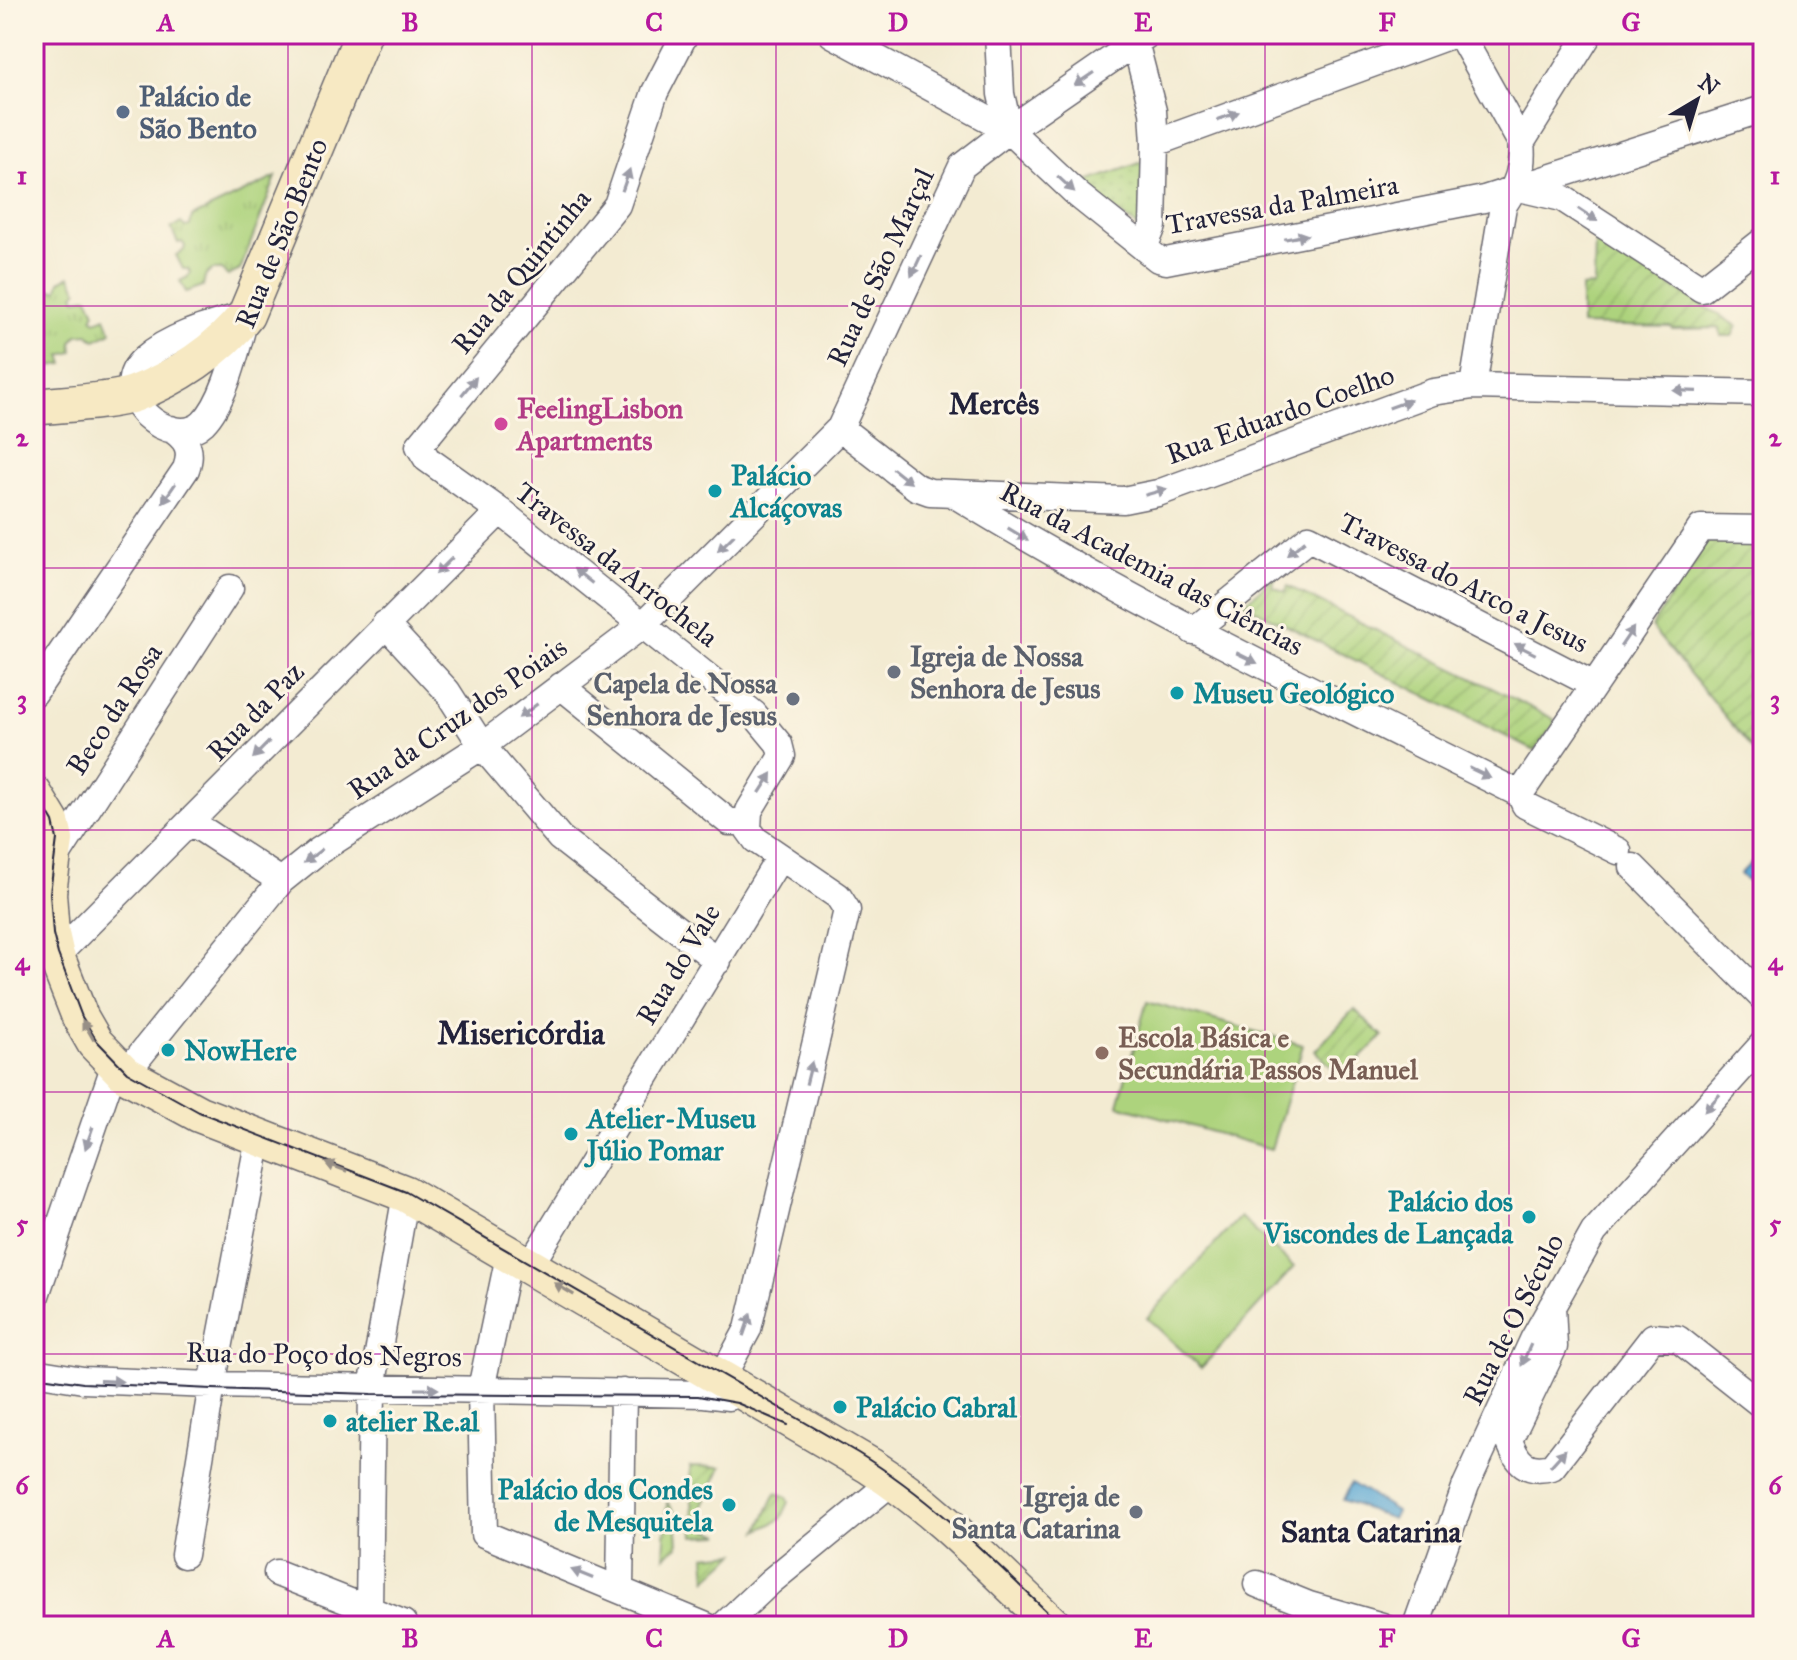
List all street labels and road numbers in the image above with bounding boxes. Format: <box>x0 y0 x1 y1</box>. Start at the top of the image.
street label: Rua de São Bento <box>227 133 335 333</box>
street label: Rua de São Marçal <box>819 162 942 372</box>
street label: Travessa da Palmeira <box>1163 167 1401 242</box>
street label: Rua da Quintinha <box>444 182 599 361</box>
street label: Rua Eduardo Coelho <box>1161 357 1399 472</box>
street label: Travessa da Arrochela <box>508 474 725 655</box>
street label: Rua da Academia das Ciências <box>994 474 1309 663</box>
street label: Travessa do Arco a Jesus <box>1333 504 1594 660</box>
street label: Rua da Cruz dos Poiais <box>341 630 574 807</box>
street label: Beco da Rosa <box>59 637 170 782</box>
street label: Rua da Paz <box>200 654 311 768</box>
street label: Rua do Vale <box>629 897 728 1031</box>
street label: Rua de O Século <box>1455 1228 1572 1411</box>
street label: Rua do Poço dos Negros <box>186 1335 462 1374</box>

